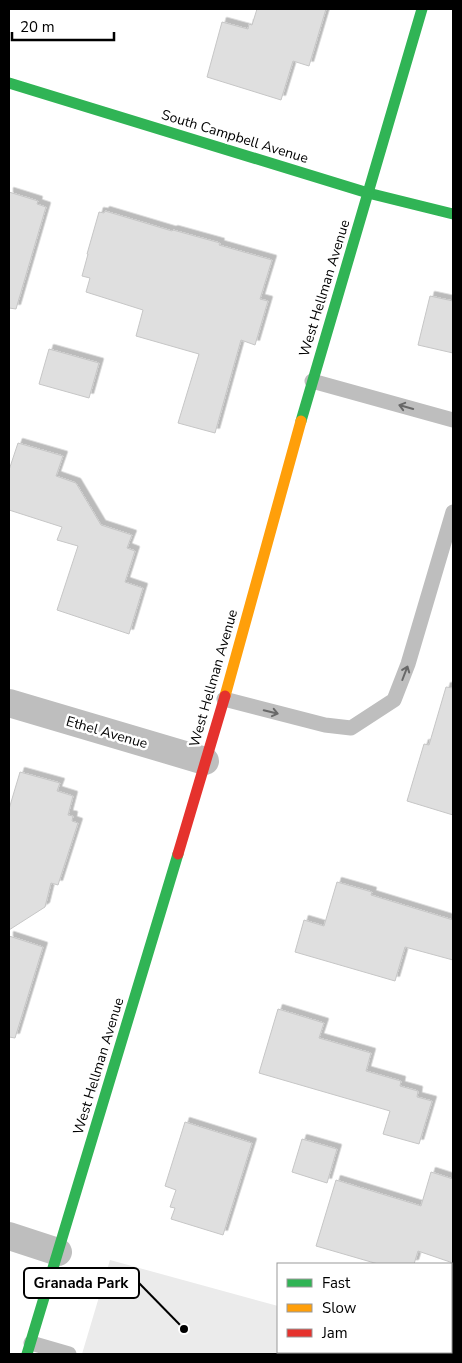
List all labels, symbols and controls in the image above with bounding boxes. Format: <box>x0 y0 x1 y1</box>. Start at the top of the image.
scale bar <box>12 10 115 42</box>
text: 20 m <box>20 17 55 37</box>
street label: South Campbell Avenue <box>159 105 311 168</box>
street label: West Hellman Avenue <box>295 217 354 359</box>
one-way arrow <box>399 401 415 411</box>
street label: West Hellman Avenue <box>185 607 242 749</box>
one-way arrow <box>400 666 410 681</box>
one-way arrow <box>262 707 278 717</box>
street label: Ethel Avenue <box>64 712 150 753</box>
street label: West Hellman Avenue <box>69 995 128 1137</box>
legend <box>277 1263 452 1353</box>
callout: Granada Park <box>24 1268 139 1298</box>
text: Granada Park <box>34 1273 129 1293</box>
text: Fast <box>322 1273 351 1293</box>
text: Slow <box>322 1298 357 1318</box>
text: Jam <box>321 1323 348 1343</box>

